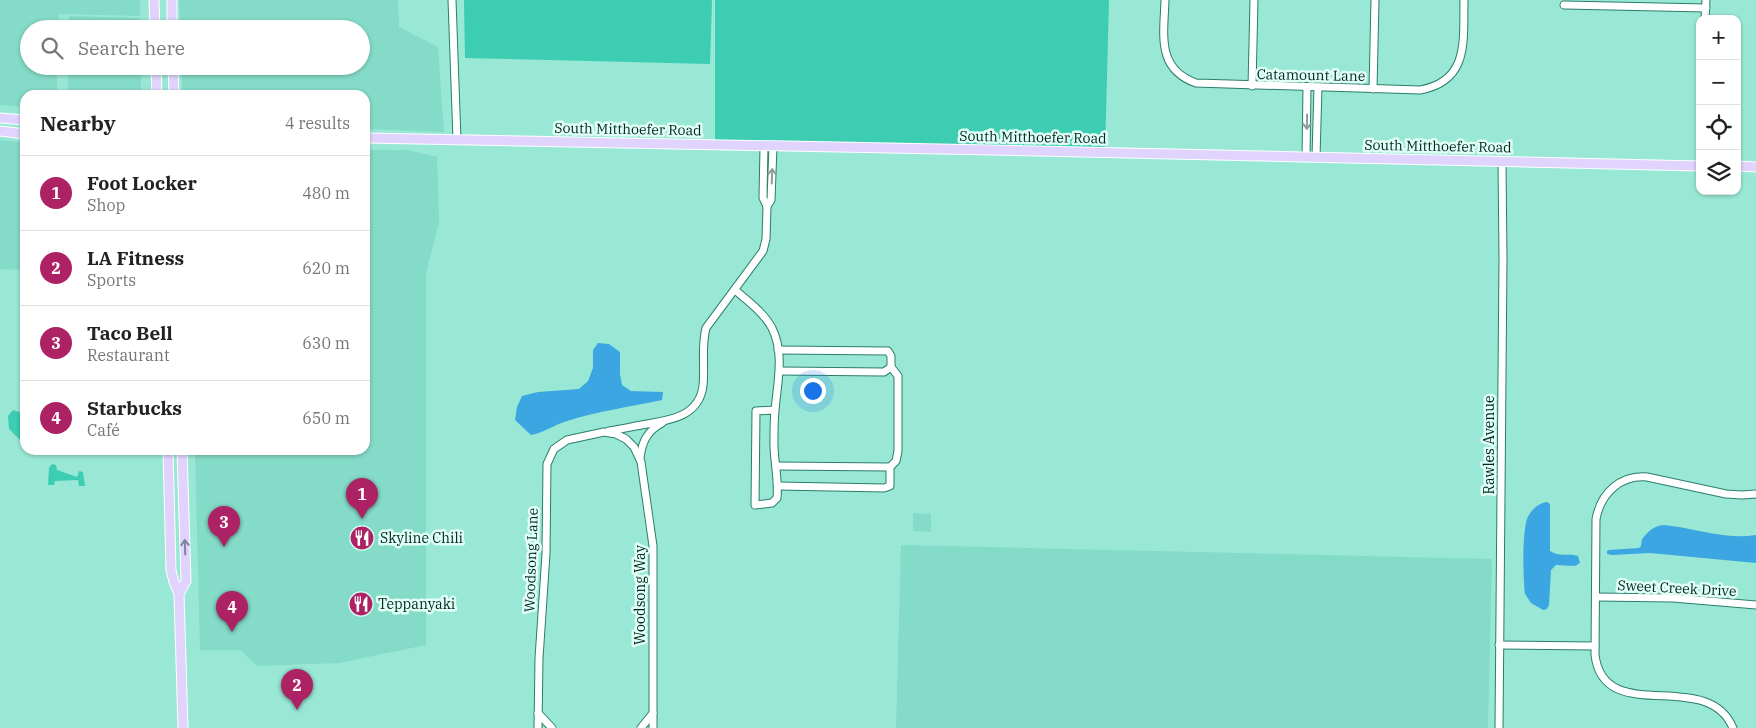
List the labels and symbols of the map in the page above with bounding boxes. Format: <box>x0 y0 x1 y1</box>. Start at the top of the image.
street label: Catamount Lane <box>1257 65 1365 85</box>
one-way arrow <box>1302 114 1311 130</box>
street label: South Mitthoefer Road <box>554 119 702 139</box>
street label: South Mitthoefer Road <box>959 127 1107 147</box>
street label: South Mitthoefer Road <box>1364 136 1512 156</box>
one-way arrow <box>767 169 777 185</box>
your location <box>800 378 826 404</box>
street label: Rawles Avenue <box>1480 396 1498 494</box>
pin: 1 <box>346 478 378 519</box>
pin: 3 <box>208 506 240 547</box>
street label: Woodsong Lane <box>520 507 542 613</box>
restaurant icon: Skyline Chili <box>349 525 375 551</box>
place label: Skyline Chili <box>380 529 463 547</box>
one-way arrow <box>180 539 190 556</box>
street label: Woodsong Way <box>631 545 649 645</box>
street label: Sweet Creek Drive <box>1617 576 1737 600</box>
pin: 4 <box>216 591 248 632</box>
restaurant icon: Teppanyaki <box>348 591 374 617</box>
place label: Teppanyaki <box>378 595 455 613</box>
pin: 2 <box>281 669 313 710</box>

